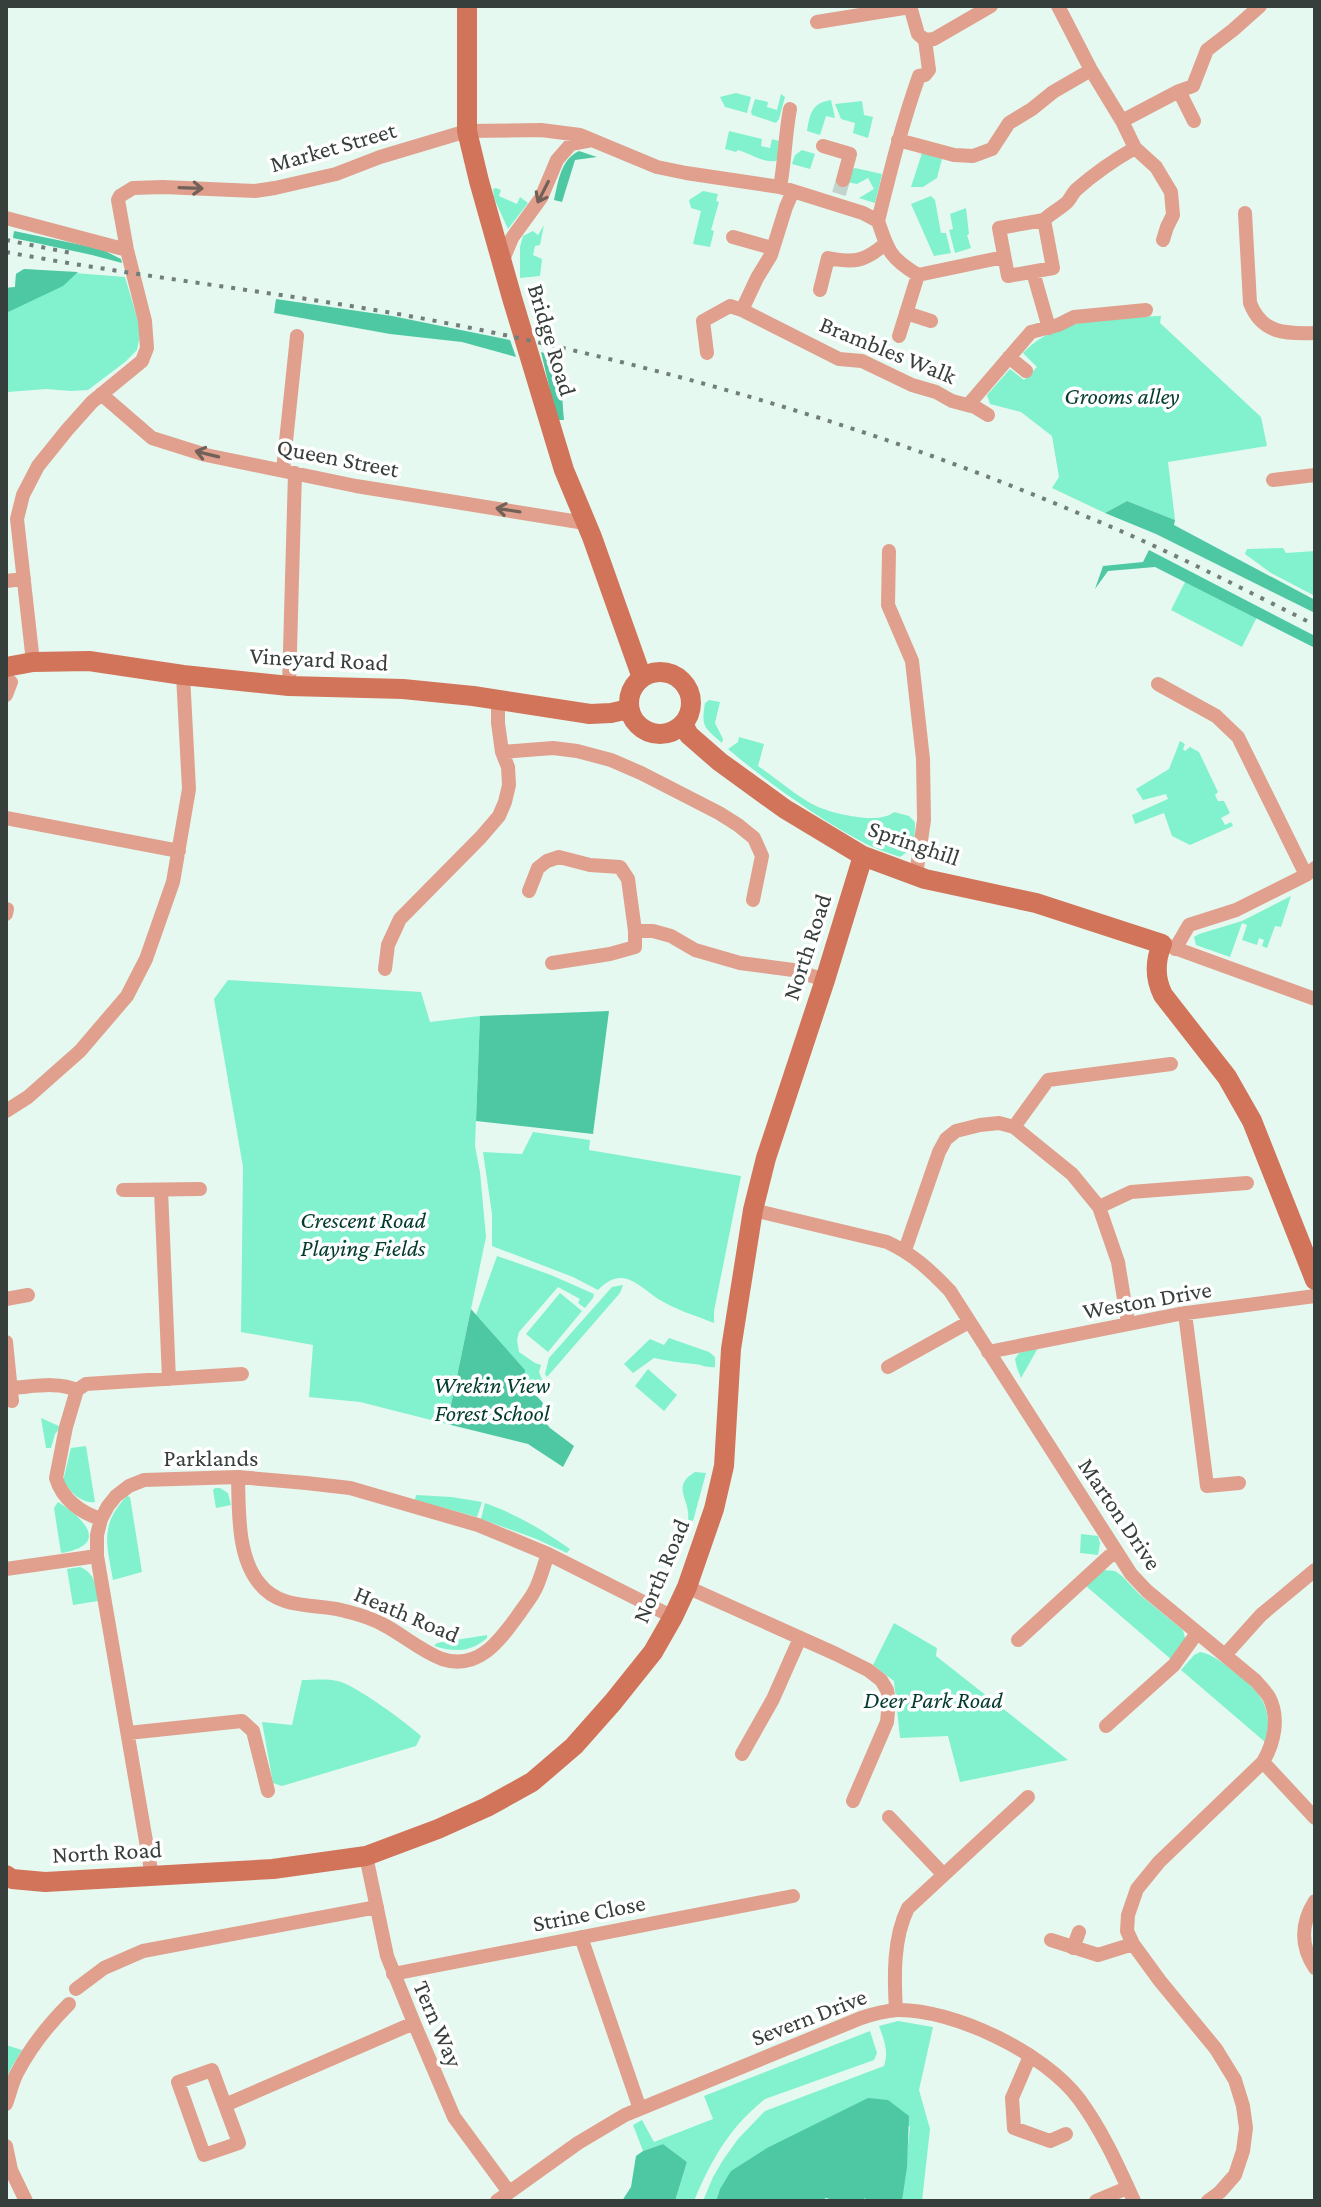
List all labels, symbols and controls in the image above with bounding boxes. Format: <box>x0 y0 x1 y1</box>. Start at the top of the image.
street label: Market Street <box>267 115 400 177</box>
one-way arrow <box>535 180 550 204</box>
one-way arrow <box>177 181 204 196</box>
street label: Bridge Road <box>523 281 582 399</box>
street label: Brambles Walk <box>816 310 961 389</box>
park label: Grooms alley <box>1064 382 1180 409</box>
street label: Queen Street <box>275 432 402 483</box>
one-way arrow <box>195 446 221 461</box>
one-way arrow <box>496 502 521 517</box>
street label: Vineyard Road <box>249 641 389 676</box>
street label: Springhill <box>865 814 963 871</box>
street label: North Road <box>777 890 836 1003</box>
park label: Crescent Road Playing Fields <box>300 1206 427 1261</box>
street label: Weston Drive <box>1080 1275 1213 1324</box>
park label: Wrekin View Forest School <box>434 1371 551 1426</box>
street label: Parklands <box>164 1444 259 1471</box>
street label: Marton Drive <box>1073 1453 1168 1575</box>
street label: North Road <box>627 1515 695 1627</box>
street label: Heath Road <box>351 1579 464 1648</box>
park label: Deer Park Road <box>864 1686 1003 1713</box>
street label: North Road <box>51 1835 163 1868</box>
street label: Strine Close <box>530 1888 648 1937</box>
street label: Tern Way <box>408 1976 469 2072</box>
street label: Severn Drive <box>747 1982 870 2051</box>

